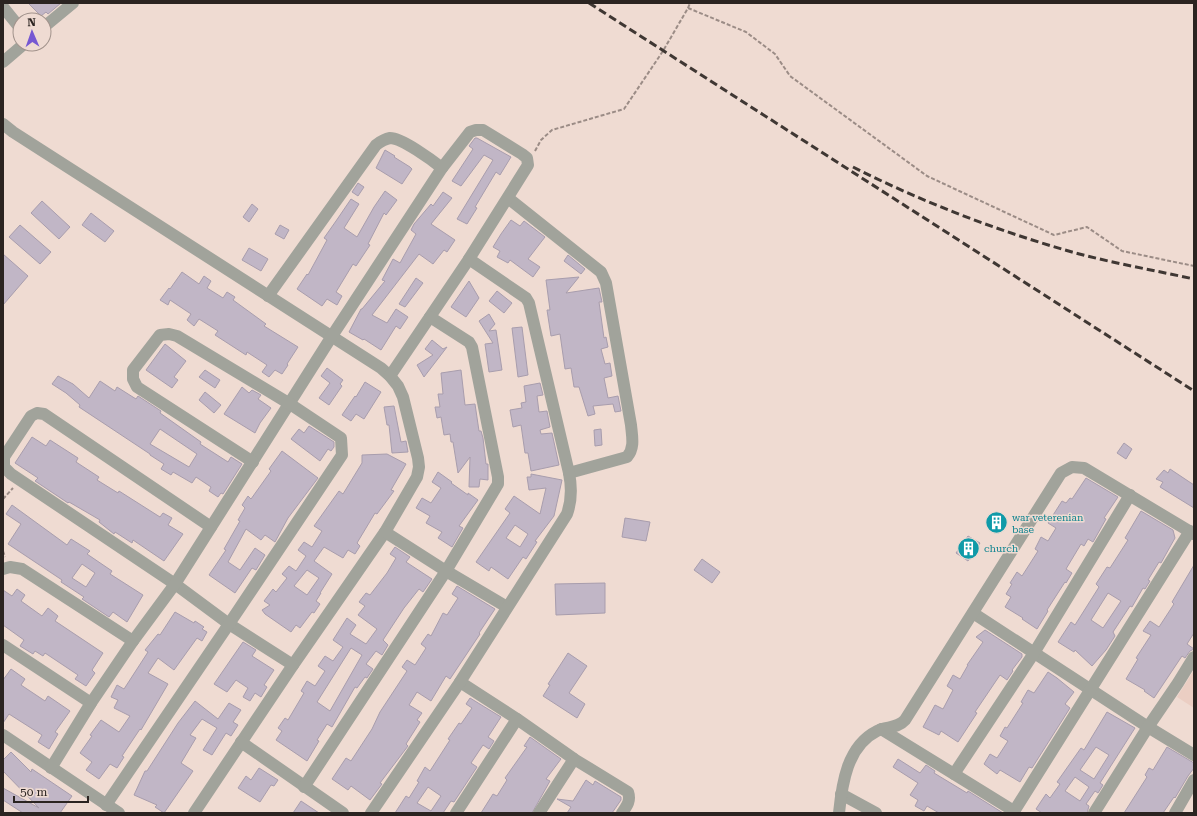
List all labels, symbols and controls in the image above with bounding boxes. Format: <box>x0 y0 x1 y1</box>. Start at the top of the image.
north arrow <box>12 12 52 52</box>
text: N <box>27 16 37 29</box>
building icon: war veterenian base <box>983 510 1009 536</box>
place label: war veterenian base <box>1012 512 1084 535</box>
building icon: church <box>955 535 981 561</box>
place label: church <box>984 543 1019 554</box>
scale bar <box>14 778 88 804</box>
text: 50 m <box>20 785 47 799</box>

